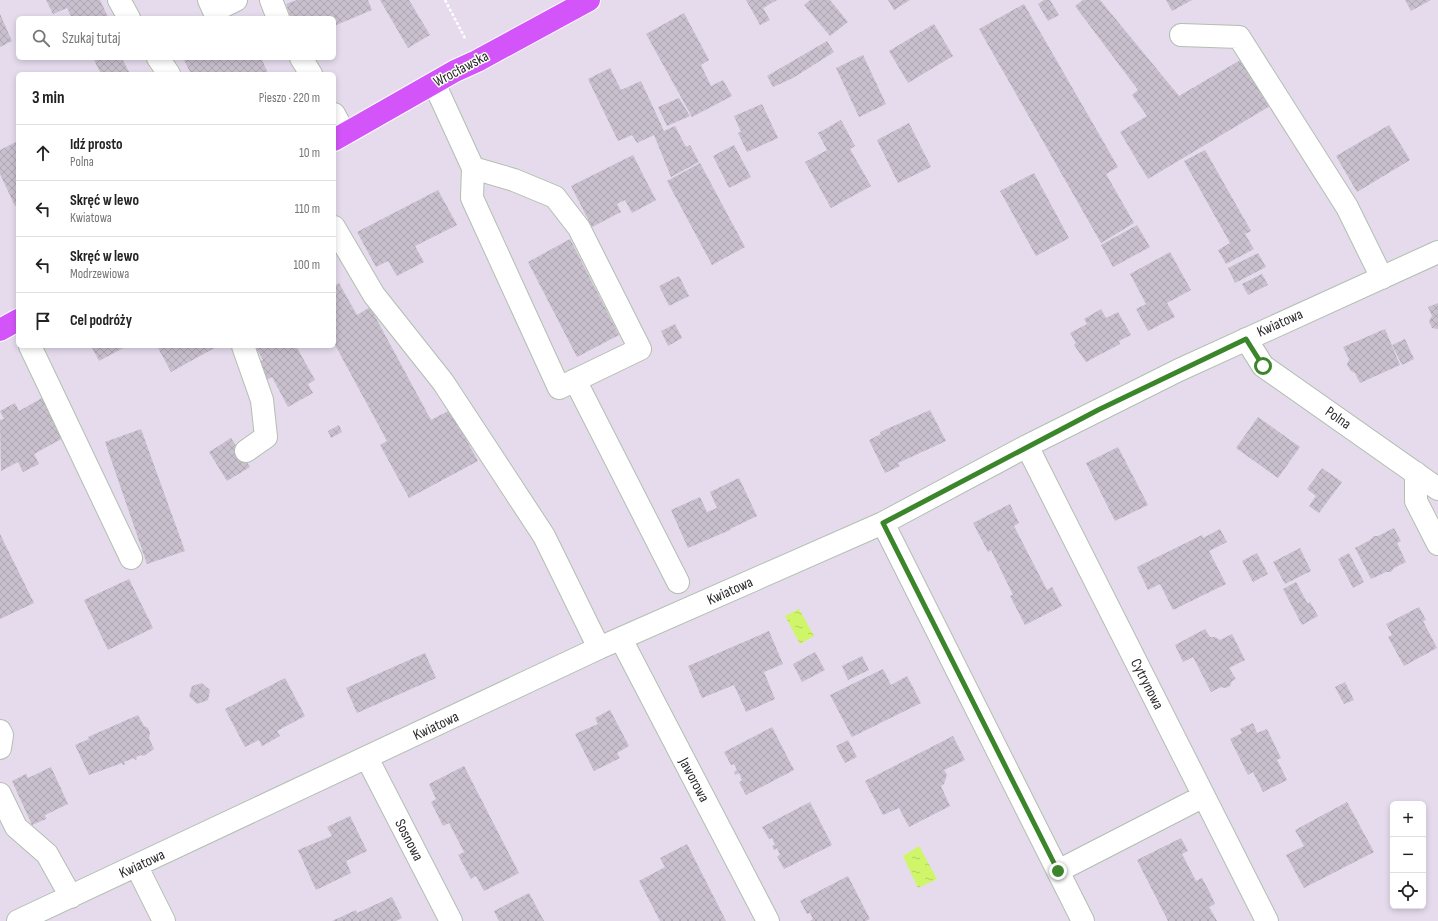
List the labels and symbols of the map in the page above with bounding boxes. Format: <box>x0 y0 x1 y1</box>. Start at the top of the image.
street label: Wrocławska <box>430 46 492 91</box>
street label: Kwiatowa <box>1254 304 1306 341</box>
route start <box>1254 357 1272 375</box>
street label: Polna <box>1321 402 1355 434</box>
street label: Kwiatowa <box>704 572 756 609</box>
street label: Cytrynowa <box>1126 655 1168 713</box>
street label: Kwiatowa <box>410 707 462 745</box>
street label: Jaworowa <box>674 754 714 806</box>
street label: Sosnowa <box>390 816 428 864</box>
street label: Kwiatowa <box>116 845 168 883</box>
route end <box>1049 862 1067 880</box>

